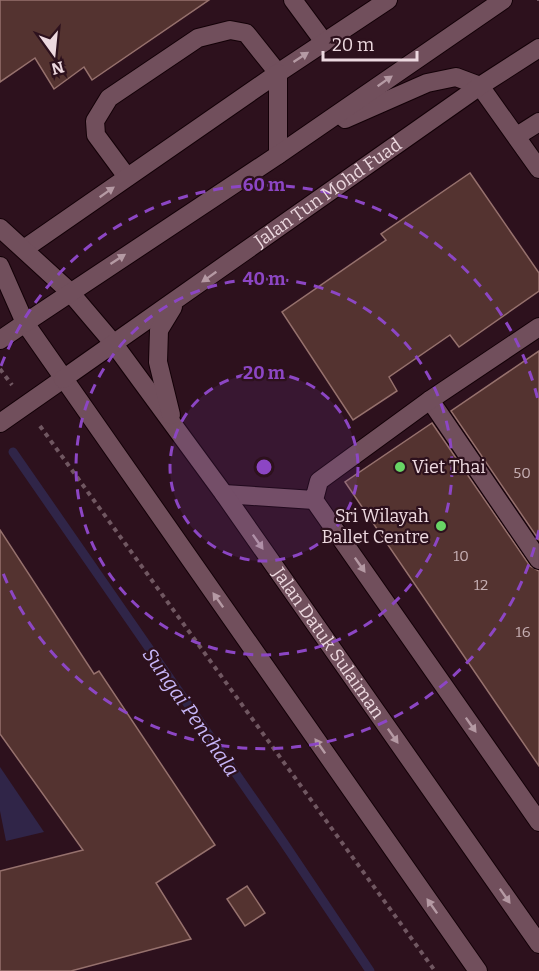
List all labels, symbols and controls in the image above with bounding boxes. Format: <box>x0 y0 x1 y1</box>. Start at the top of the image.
north arrow <box>24 24 84 84</box>
scale bar <box>323 24 418 62</box>
text: 20 m <box>332 34 374 56</box>
one-way arrow <box>293 51 309 63</box>
text: N <box>49 57 66 79</box>
one-way arrow <box>377 75 393 87</box>
street label: Jalan Tun Mohd Fuad <box>249 133 406 253</box>
text: 60 m <box>243 174 285 196</box>
one-way arrow <box>98 186 114 198</box>
one-way arrow <box>110 254 127 265</box>
text: 40 m <box>243 268 285 290</box>
one-way arrow <box>202 271 218 283</box>
text: 20 m <box>243 362 285 384</box>
place label: Viet Thai <box>412 456 486 478</box>
centre of rings <box>254 457 274 477</box>
marker: Viet Thai <box>393 460 407 474</box>
house number: 50 <box>513 464 531 482</box>
place label: Sri Wilayah Ballet Centre <box>321 505 429 548</box>
marker: Sri Wilayah Ballet Centre <box>434 519 448 533</box>
one-way arrow <box>252 533 264 549</box>
house number: 10 <box>453 547 469 565</box>
one-way arrow <box>354 557 366 573</box>
street label: Jalan Datuk Sulaiman <box>267 562 389 723</box>
house number: 12 <box>474 576 488 594</box>
one-way arrow <box>212 593 224 609</box>
house number: 16 <box>516 623 531 641</box>
water label: Sungai Penchala <box>138 643 244 781</box>
one-way arrow <box>465 717 477 733</box>
one-way arrow <box>387 728 398 744</box>
one-way arrow <box>314 739 326 755</box>
one-way arrow <box>499 887 511 903</box>
one-way arrow <box>426 898 438 914</box>

